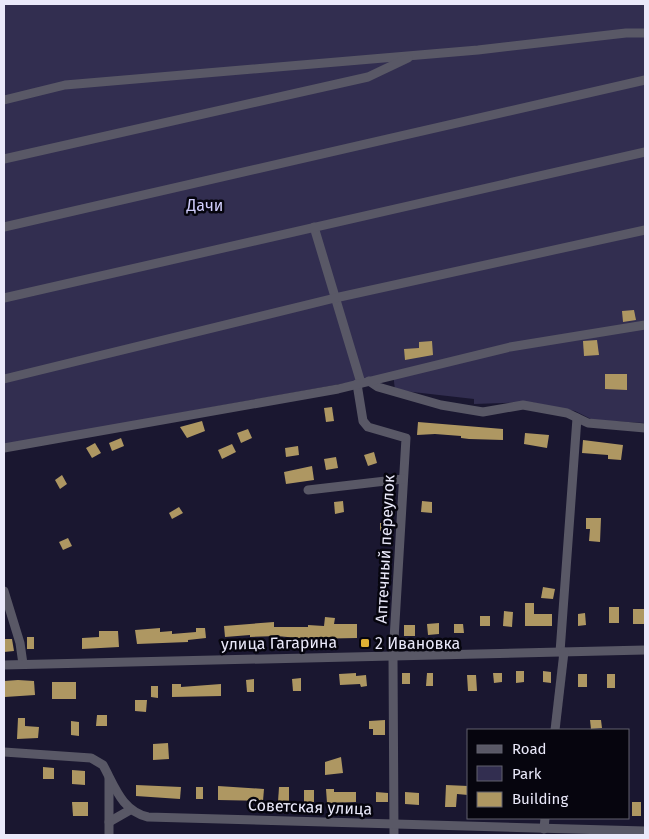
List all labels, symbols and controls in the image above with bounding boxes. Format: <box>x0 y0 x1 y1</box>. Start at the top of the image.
park label: Дачи <box>186 196 223 215</box>
street label: Аптечный переулок <box>372 473 398 624</box>
street label: улица Гагарина <box>221 632 337 654</box>
place label: 2 Ивановка <box>375 634 460 653</box>
marker: 2 Ивановка <box>359 637 371 649</box>
legend <box>467 729 629 819</box>
text: Road <box>512 740 547 758</box>
text: Park <box>512 765 542 783</box>
text: Building <box>512 790 568 808</box>
street label: Советская улица <box>248 795 372 819</box>

